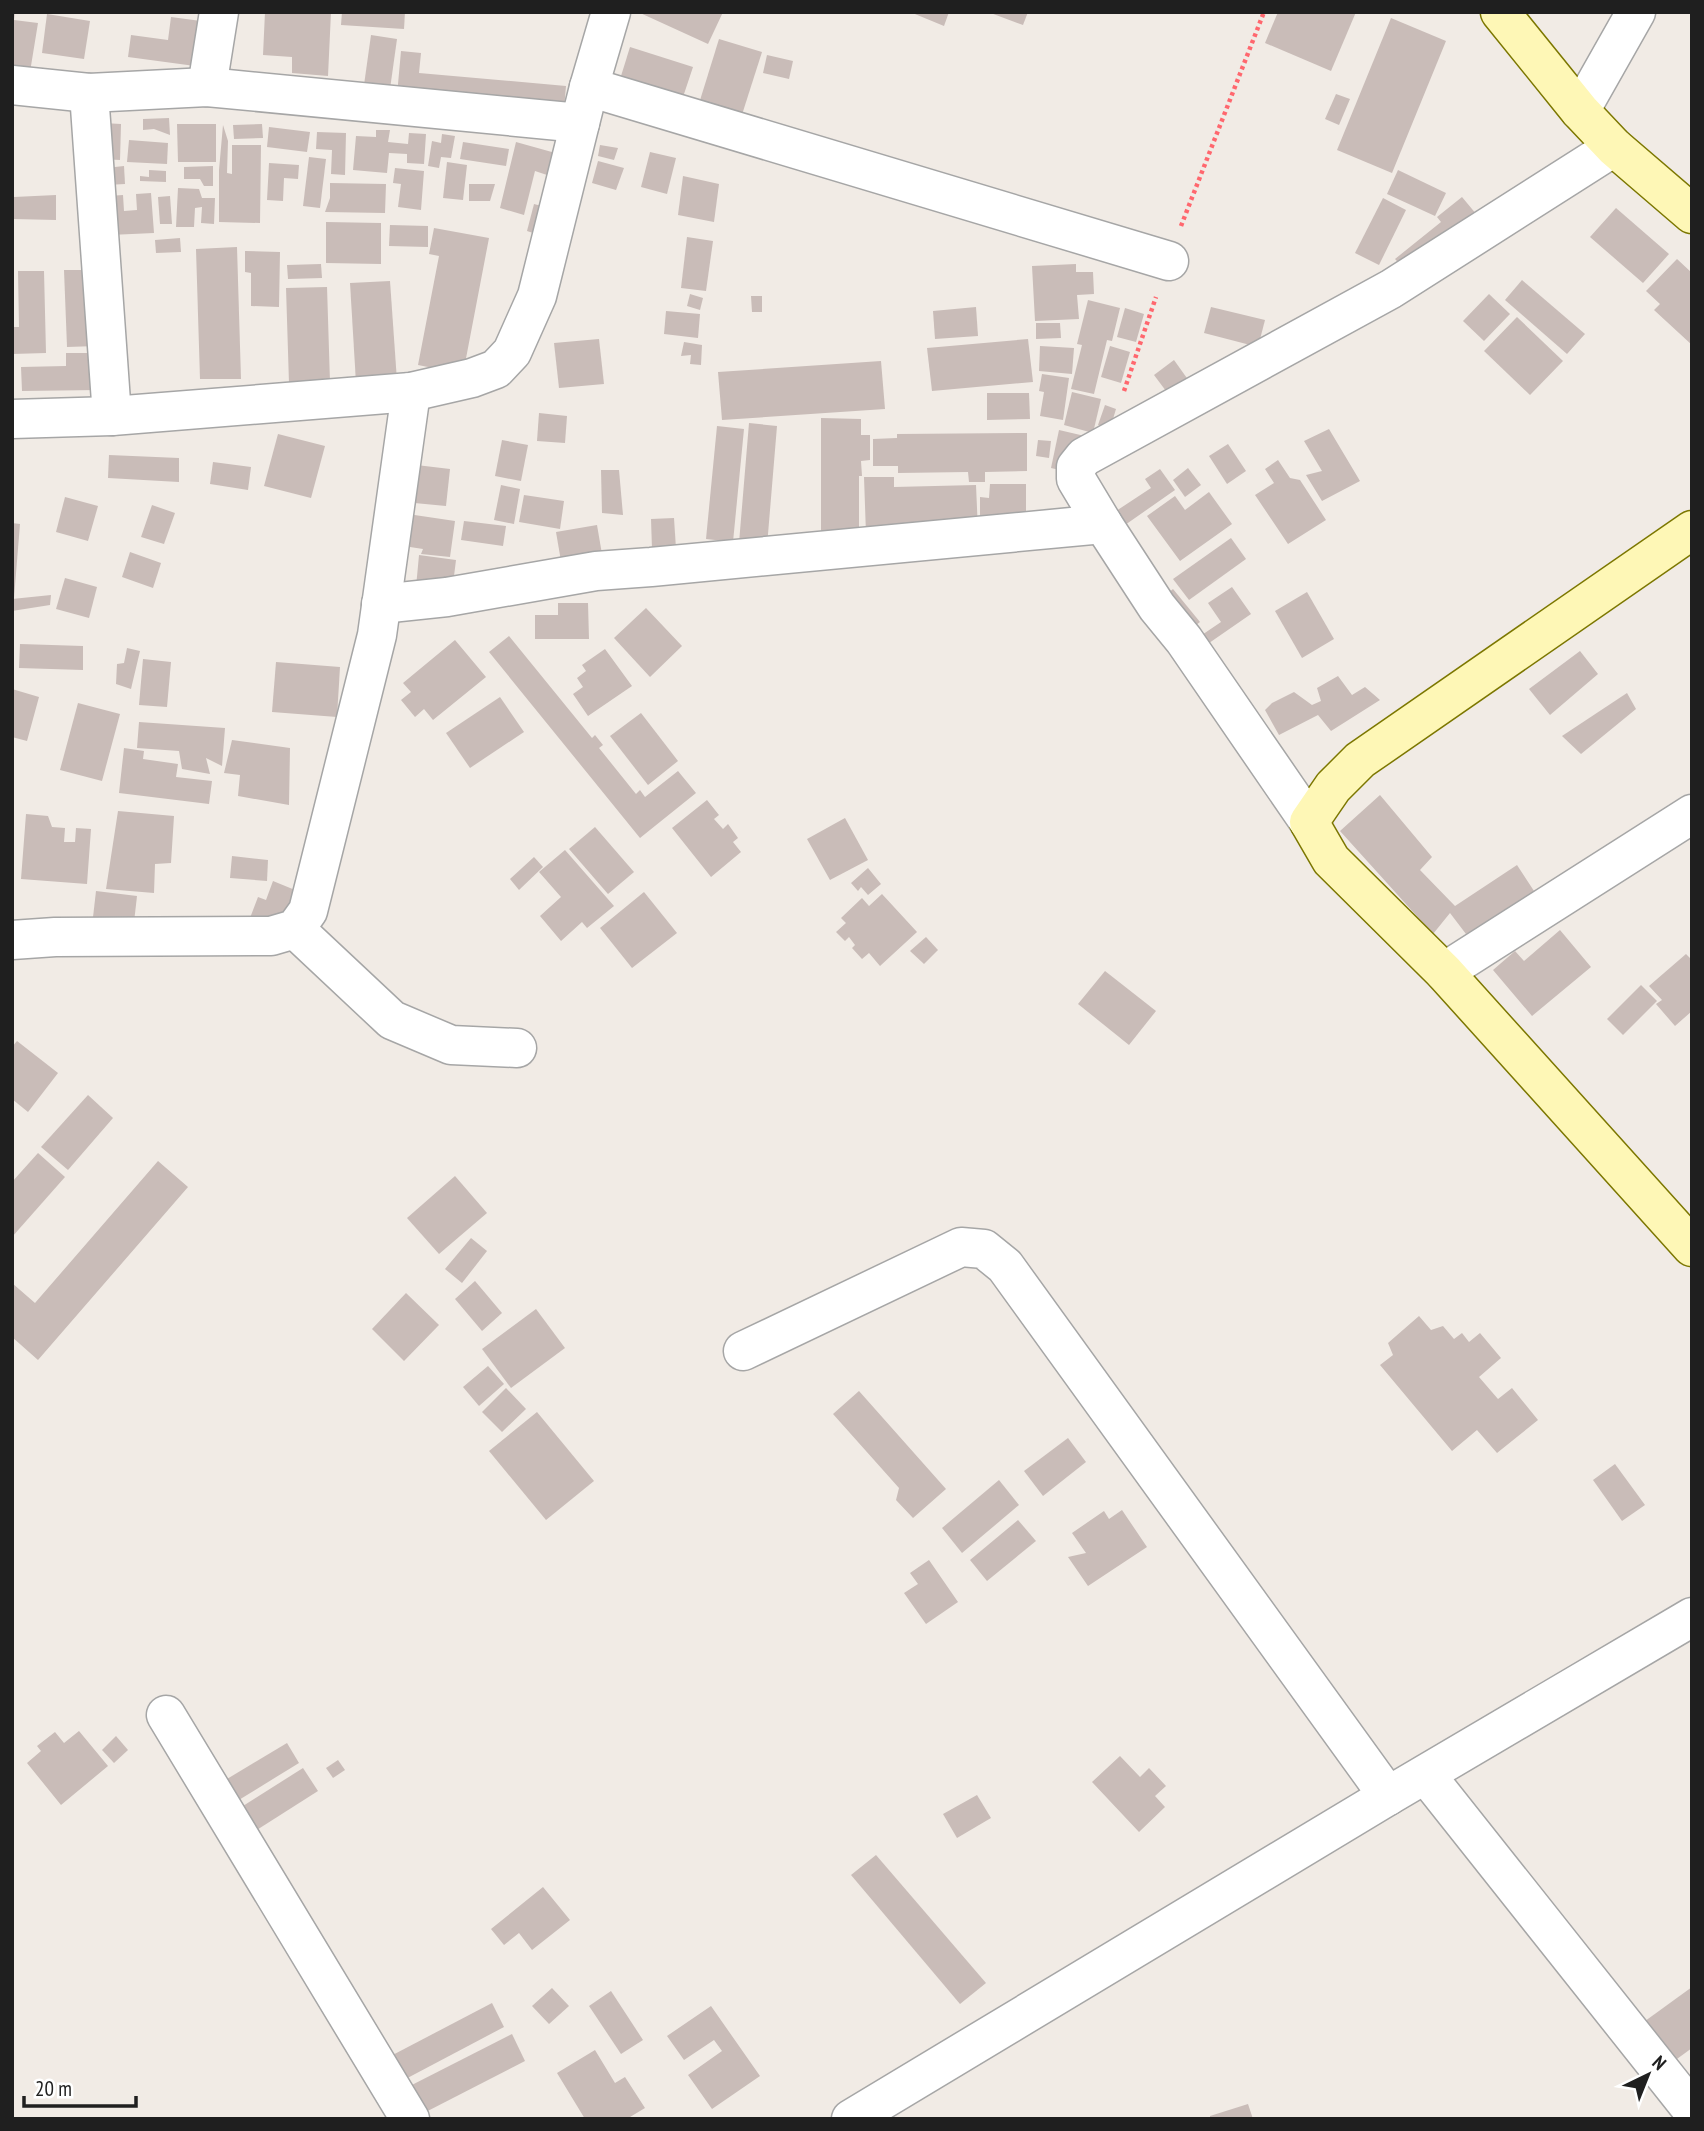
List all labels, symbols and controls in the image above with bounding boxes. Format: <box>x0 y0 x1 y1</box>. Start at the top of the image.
north arrow <box>1613 2040 1683 2110</box>
text: N <box>1648 2050 1672 2075</box>
scale bar <box>24 2064 136 2108</box>
text: 20 m <box>35 2075 72 2102</box>

